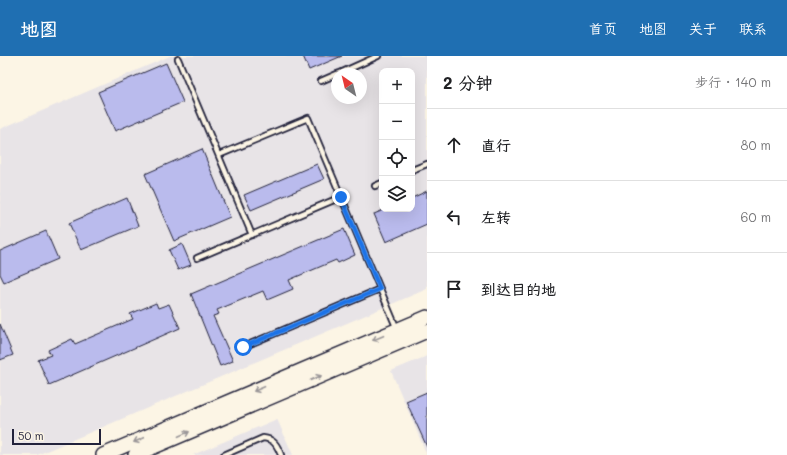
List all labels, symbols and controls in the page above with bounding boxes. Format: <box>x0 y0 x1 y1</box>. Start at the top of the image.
text: 地图 <box>20 16 58 41</box>
text: 首页 <box>589 19 617 38</box>
text: 地图 <box>639 19 667 38</box>
text: 关于 <box>689 19 717 38</box>
text: 联系 <box>739 19 767 38</box>
north arrow <box>331 68 367 104</box>
map controls <box>379 68 415 212</box>
button: + <box>379 68 415 104</box>
text: 2 分钟 <box>443 71 493 93</box>
text: 步行 · 140 m <box>695 73 771 90</box>
button: − <box>379 104 415 140</box>
icon: ahead <box>443 134 465 156</box>
text: 直行 <box>481 135 511 155</box>
text: 80 m <box>741 136 771 153</box>
button: locate <box>379 140 415 176</box>
button: layers <box>379 176 415 212</box>
route end <box>332 188 350 206</box>
icon: left <box>443 206 465 228</box>
text: 左转 <box>481 207 511 227</box>
text: 60 m <box>741 208 771 225</box>
icon: arrive <box>443 278 465 300</box>
text: 到达目的地 <box>481 279 556 299</box>
one-way arrow <box>373 335 385 342</box>
route start <box>234 338 252 356</box>
one-way arrow <box>310 374 322 381</box>
one-way arrow <box>253 386 265 393</box>
scale bar <box>12 427 101 446</box>
text: 50 m <box>18 428 44 443</box>
one-way arrow <box>177 430 189 438</box>
one-way arrow <box>133 436 145 444</box>

